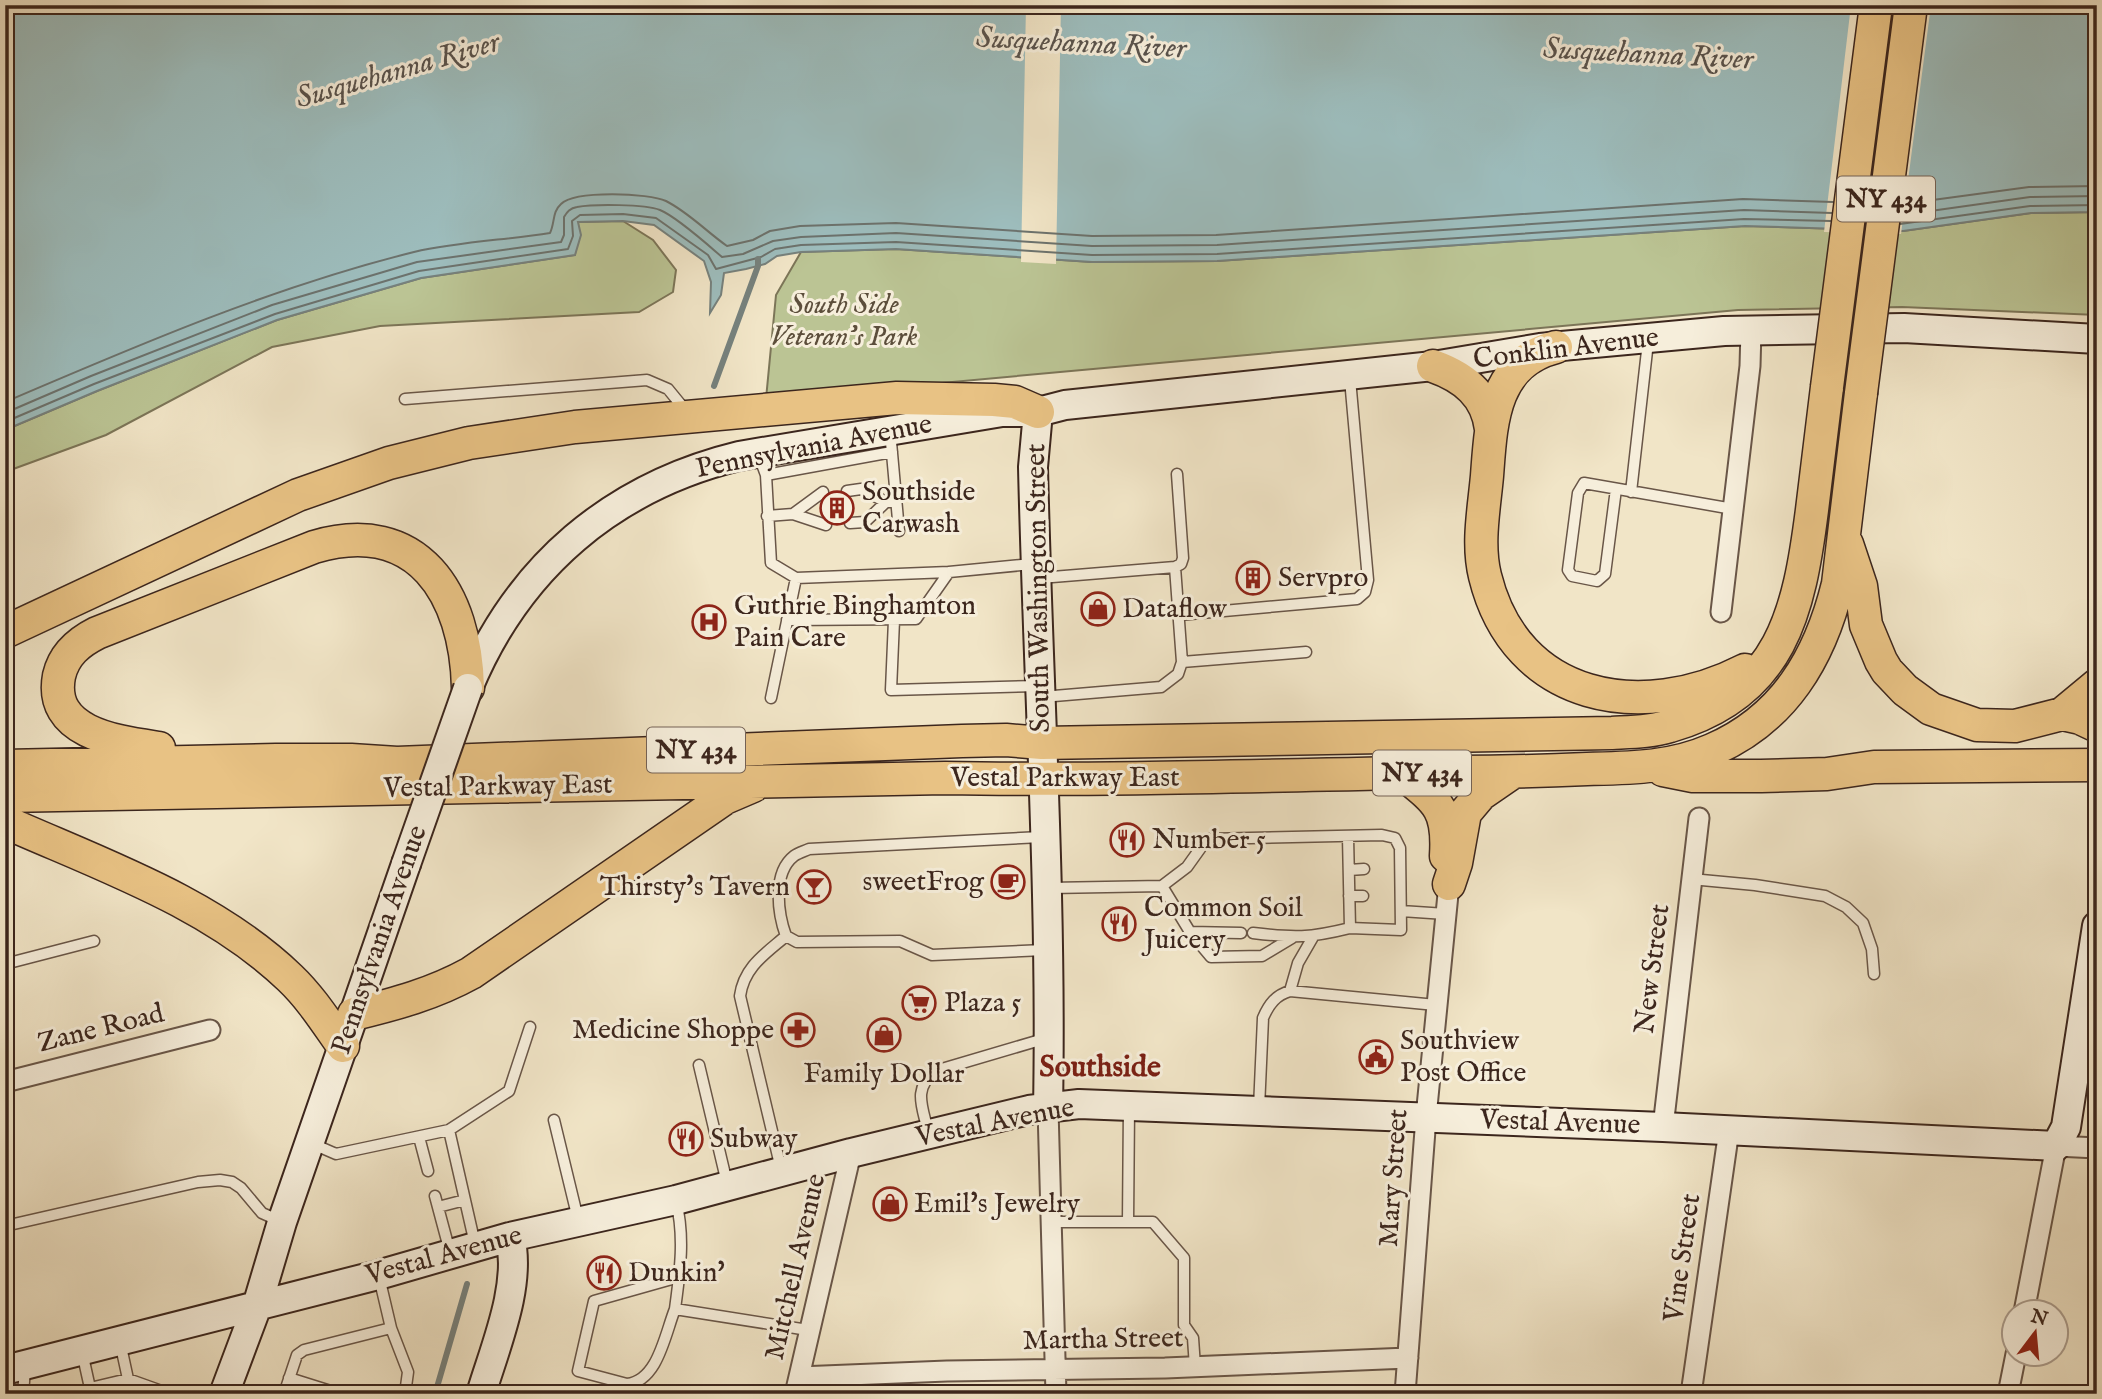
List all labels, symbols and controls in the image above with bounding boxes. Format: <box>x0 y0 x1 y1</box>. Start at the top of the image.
water label: Susquehanna River <box>975 20 1189 69</box>
water label: Susquehanna River <box>292 23 506 118</box>
water label: Susquehanna River <box>1542 31 1756 80</box>
road number: NY 434 <box>1837 176 1935 222</box>
park label: South Side Veteran's Park <box>771 288 917 355</box>
street label: Conklin Avenue <box>1471 320 1661 378</box>
street label: Pennsylvania Avenue <box>693 407 935 487</box>
street label: South Washington Street <box>1019 443 1059 733</box>
place label: Southside Carwash <box>862 475 976 542</box>
building icon: Southside Carwash <box>818 489 856 527</box>
building icon: Servpro <box>1234 559 1272 597</box>
place label: Servpro <box>1278 561 1368 596</box>
place label: Guthrie Binghamton Pain Care <box>734 589 976 656</box>
shop icon: Dataflow <box>1079 590 1117 628</box>
place label: Dataflow <box>1122 592 1227 627</box>
hospital icon: Guthrie Binghamton Pain Care <box>690 603 728 641</box>
road number: NY 434 <box>647 728 745 772</box>
road number: NY 434 <box>1373 750 1471 796</box>
street label: Vestal Parkway East <box>949 761 1180 796</box>
street label: Vestal Parkway East <box>382 767 613 807</box>
street label: Pennsylvania Avenue <box>324 821 436 1059</box>
restaurant icon: Number 5 <box>1108 821 1146 859</box>
place label: Number 5 <box>1152 823 1266 858</box>
cafe icon: sweetFrog <box>989 863 1027 901</box>
place label: sweetFrog <box>863 865 985 900</box>
bar icon: Thirsty's Tavern <box>795 868 833 906</box>
place label: Thirsty's Tavern <box>600 870 790 905</box>
place label: Common Soil Juicery <box>1141 891 1303 958</box>
street label: New Street <box>1628 902 1678 1036</box>
restaurant icon: Common Soil Juicery <box>1100 905 1138 943</box>
supermarket icon: Plaza 5 <box>900 984 938 1022</box>
place label: Plaza 5 <box>944 986 1021 1021</box>
street label: Zane Road <box>34 996 168 1062</box>
pharmacy icon: Medicine Shoppe <box>779 1011 817 1049</box>
place label: Medicine Shoppe <box>572 1013 774 1048</box>
shop icon: Family Dollar <box>865 1016 903 1054</box>
place label: Southview Post Office <box>1400 1024 1526 1091</box>
public building icon: Southview Post Office <box>1357 1038 1395 1076</box>
district label: Southside <box>1039 1049 1161 1087</box>
place label: Family Dollar <box>804 1057 965 1092</box>
street label: Vestal Avenue <box>912 1090 1077 1156</box>
street label: Vestal Avenue <box>1478 1103 1641 1143</box>
street label: Mary Street <box>1372 1107 1416 1248</box>
restaurant icon: Subway <box>667 1120 705 1158</box>
place label: Subway <box>710 1122 798 1157</box>
street label: Mitchell Avenue <box>758 1170 834 1364</box>
shop icon: Emil's Jewelry <box>871 1185 909 1223</box>
place label: Emil's Jewelry <box>914 1187 1080 1222</box>
street label: Vine Street <box>1657 1191 1709 1325</box>
street label: Vestal Avenue <box>361 1218 526 1294</box>
restaurant icon: Dunkin' <box>585 1254 623 1292</box>
place label: Dunkin' <box>628 1256 725 1291</box>
north arrow <box>2000 1298 2070 1368</box>
text: N <box>2027 1305 2051 1333</box>
street label: Martha Street <box>1022 1321 1184 1359</box>

